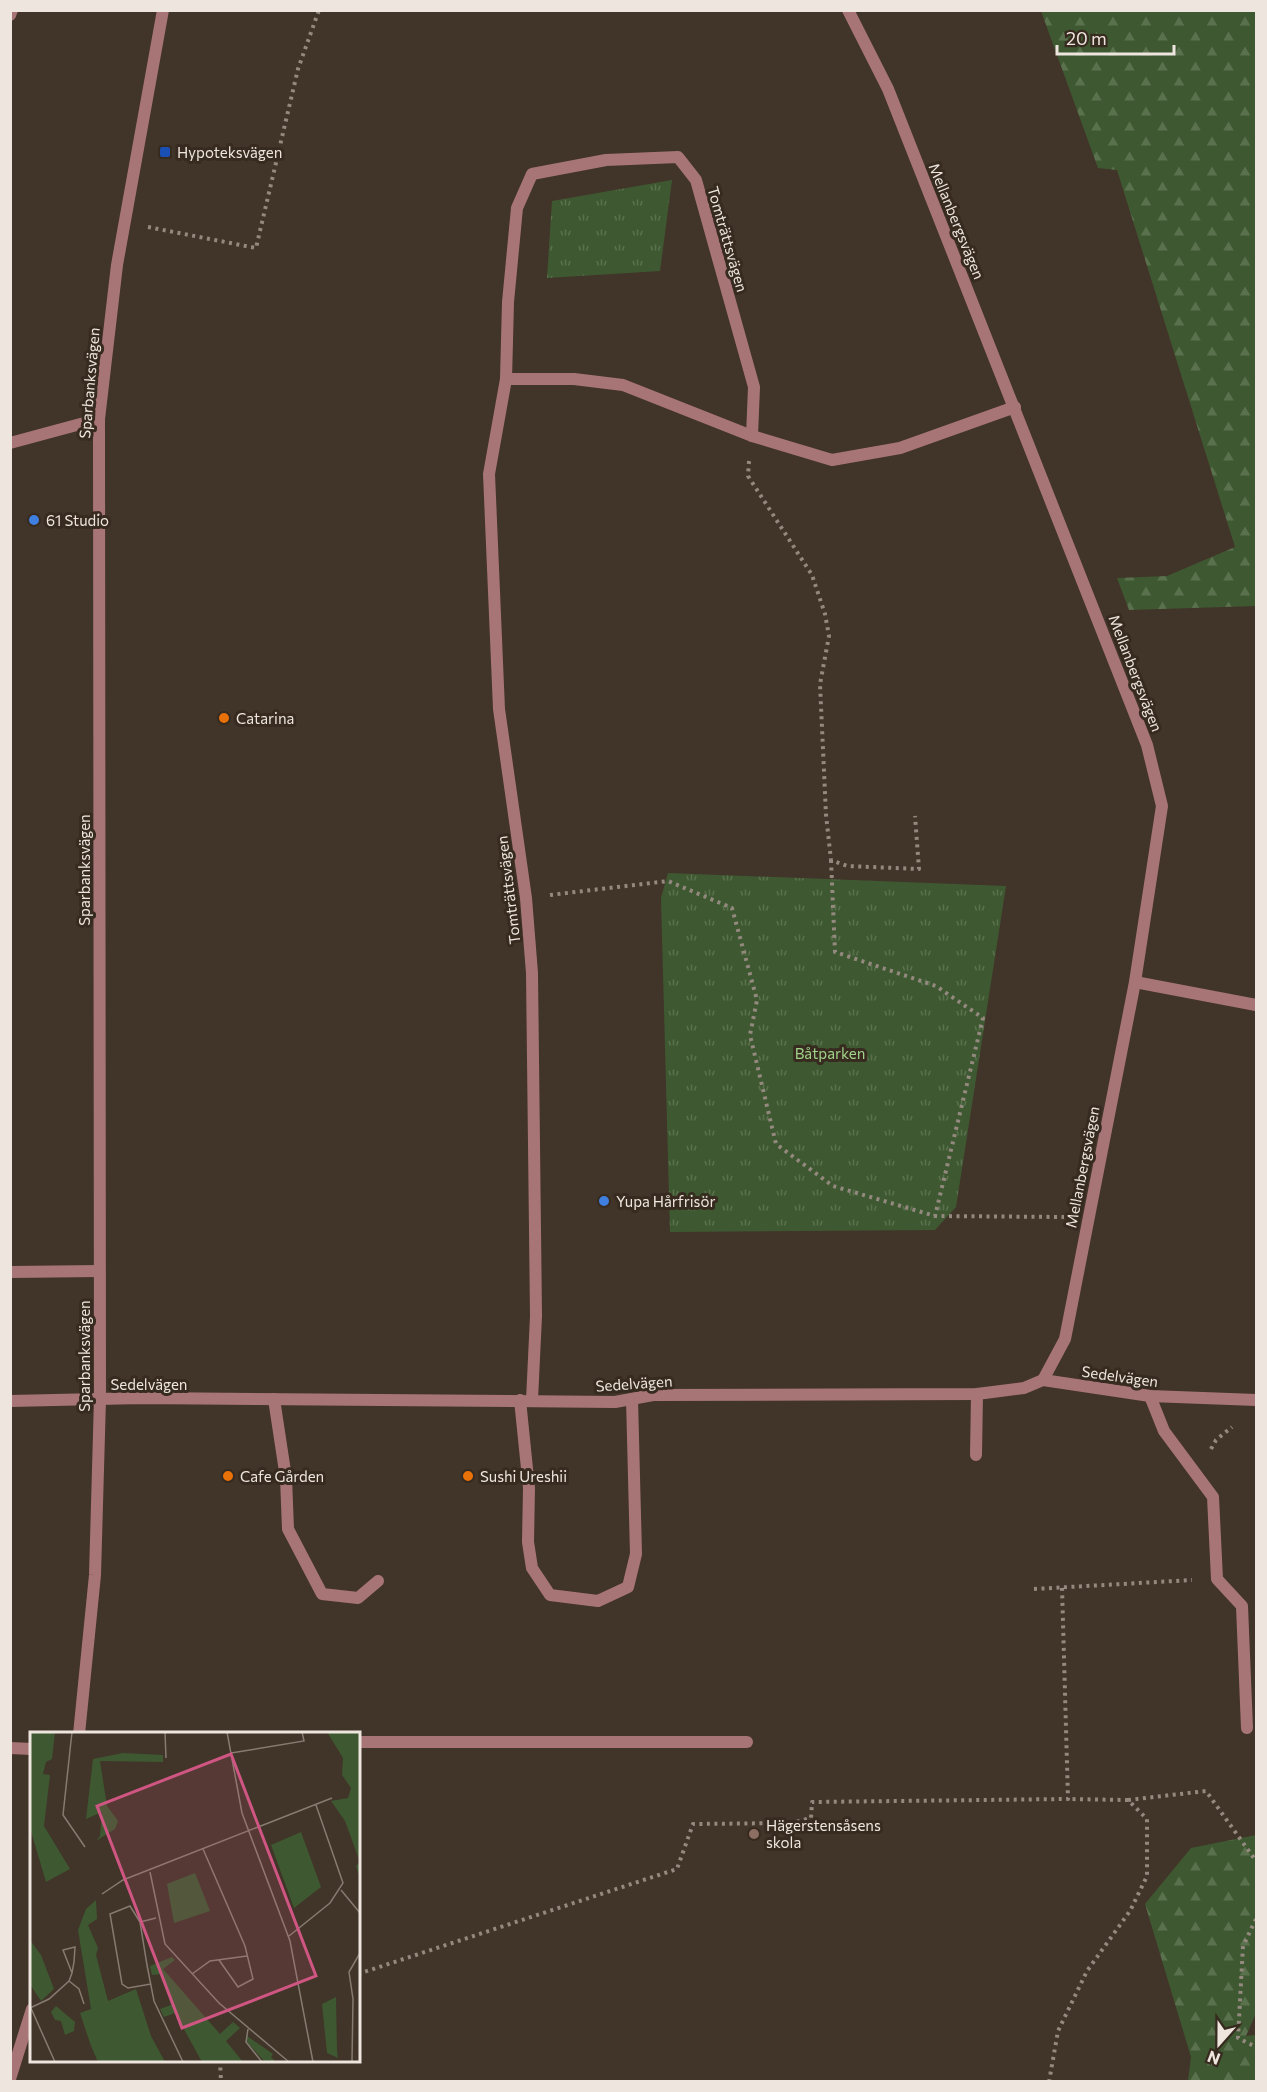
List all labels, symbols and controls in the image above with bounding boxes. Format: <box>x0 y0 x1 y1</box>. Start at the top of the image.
scale bar <box>1057 18 1174 56</box>
text: 20 m <box>1066 27 1107 49</box>
place label: Hypoteksvägen <box>177 143 282 161</box>
marker: Hypoteksvägen <box>158 145 172 159</box>
street label: Mellanbergsvägen <box>925 160 989 282</box>
street label: Tomträttsvägen <box>704 184 752 294</box>
street label: Sparbanksvägen <box>75 327 103 439</box>
place label: 61 Studio <box>46 511 109 529</box>
marker: 61 Studio <box>27 513 41 527</box>
street label: Mellanbergsvägen <box>1105 612 1167 734</box>
place label: Catarina <box>236 709 294 727</box>
marker: Catarina <box>217 711 231 725</box>
street label: Sparbanksvägen <box>75 814 93 926</box>
street label: Tomträttsvägen <box>492 835 524 945</box>
park label: Båtparken <box>795 1044 865 1062</box>
street label: Mellanbergsvägen <box>1061 1105 1103 1229</box>
place label: Yupa Hårfrisör <box>616 1192 715 1210</box>
marker: Yupa Hårfrisör <box>597 1194 611 1208</box>
street label: Sparbanksvägen <box>75 1300 93 1412</box>
street label: Sedelvägen <box>1081 1362 1159 1390</box>
street label: Sedelvägen <box>595 1371 673 1395</box>
street label: Sedelvägen <box>111 1375 187 1393</box>
place label: Cafe Gården <box>240 1467 324 1485</box>
place label: Sushi Ureshii <box>480 1467 567 1485</box>
marker: Cafe Gården <box>221 1469 235 1483</box>
marker: Sushi Ureshii <box>461 1469 475 1483</box>
inset map <box>30 1732 360 2062</box>
place label: Hägerstensåsens skola <box>766 1816 881 1851</box>
marker: Hägerstensåsens skola <box>747 1827 761 1841</box>
north arrow <box>1189 2014 1249 2074</box>
text: N <box>1204 2047 1222 2069</box>

